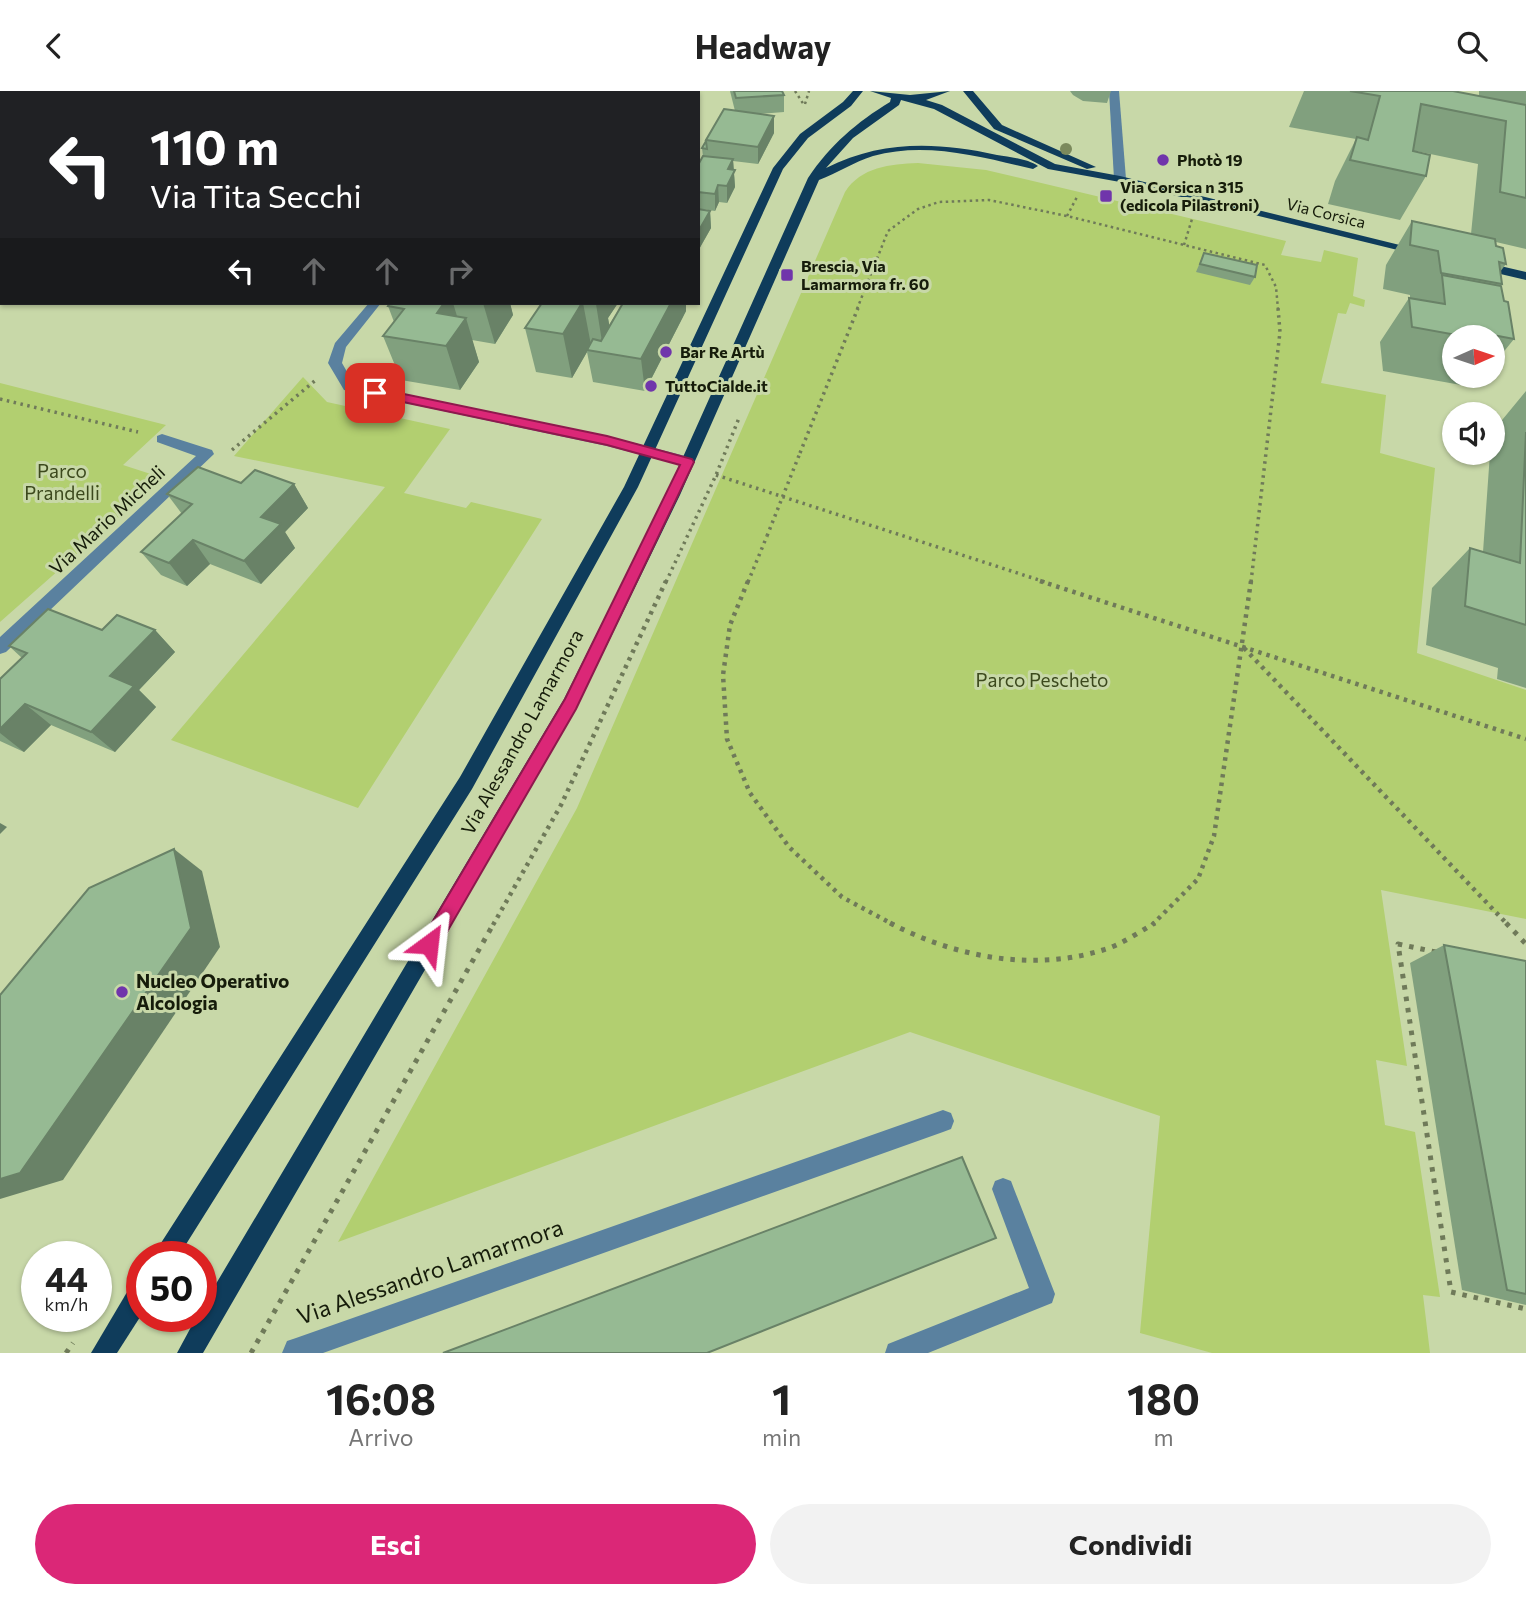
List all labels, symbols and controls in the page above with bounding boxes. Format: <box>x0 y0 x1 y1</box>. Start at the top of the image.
text: Headway <box>695 26 831 66</box>
icon: back <box>35 27 73 65</box>
icon: search <box>1453 27 1491 65</box>
text: 110 m <box>150 115 279 175</box>
icon: left <box>35 119 126 210</box>
place label: Photò 19 <box>1177 150 1243 169</box>
marker: Photò 19 <box>1155 152 1171 168</box>
text: Via Tita Secchi <box>150 175 362 215</box>
place label: Via Corsica n 315 (edicola Pilastroni) <box>1120 177 1259 214</box>
marker: Via Corsica n 315 (edicola Pilastroni) <box>1098 188 1114 204</box>
street label: Via Corsica <box>1285 194 1368 232</box>
icon: left <box>222 252 260 290</box>
icon: ahead <box>295 252 333 290</box>
icon: ahead <box>368 252 406 290</box>
icon: right <box>441 252 479 290</box>
place label: Brescia, Via Lamarmora fr. 60 <box>801 256 929 293</box>
marker: Brescia, Via Lamarmora fr. 60 <box>779 267 795 283</box>
north arrow <box>1442 325 1505 389</box>
map controls <box>1442 325 1505 465</box>
place label: Bar Re Artù <box>680 342 765 361</box>
marker: Bar Re Artù <box>658 344 674 360</box>
pin <box>345 363 405 423</box>
icon: arrive <box>356 374 394 412</box>
place label: TuttoCialde.it <box>665 376 768 395</box>
marker: TuttoCialde.it <box>643 378 659 394</box>
button: sound <box>1442 402 1505 465</box>
park label: Parco Prandelli <box>24 459 100 504</box>
street label: Via Mario Micheli <box>44 460 169 579</box>
street label: Via Alessandro Lamarmora <box>456 625 588 838</box>
park label: Parco Pescheto <box>976 668 1108 691</box>
position arrow <box>392 907 466 981</box>
place label: Nucleo Operativo Alcologia <box>136 969 289 1014</box>
marker: Nucleo Operativo Alcologia <box>114 984 130 1000</box>
street label: Via Alessandro Lamarmora <box>293 1212 566 1330</box>
speed limit sign: 50 <box>126 1241 217 1332</box>
text: 44 <box>45 1256 88 1299</box>
text: km/h <box>45 1293 88 1315</box>
text: 16:08 <box>326 1372 436 1424</box>
text: 1 <box>772 1372 791 1424</box>
text: 180 <box>1127 1372 1200 1424</box>
text: Arrivo <box>348 1423 414 1451</box>
text: min <box>762 1423 801 1451</box>
text: m <box>1154 1423 1174 1451</box>
button: Esci <box>35 1504 756 1584</box>
button: Condividi <box>770 1504 1491 1584</box>

